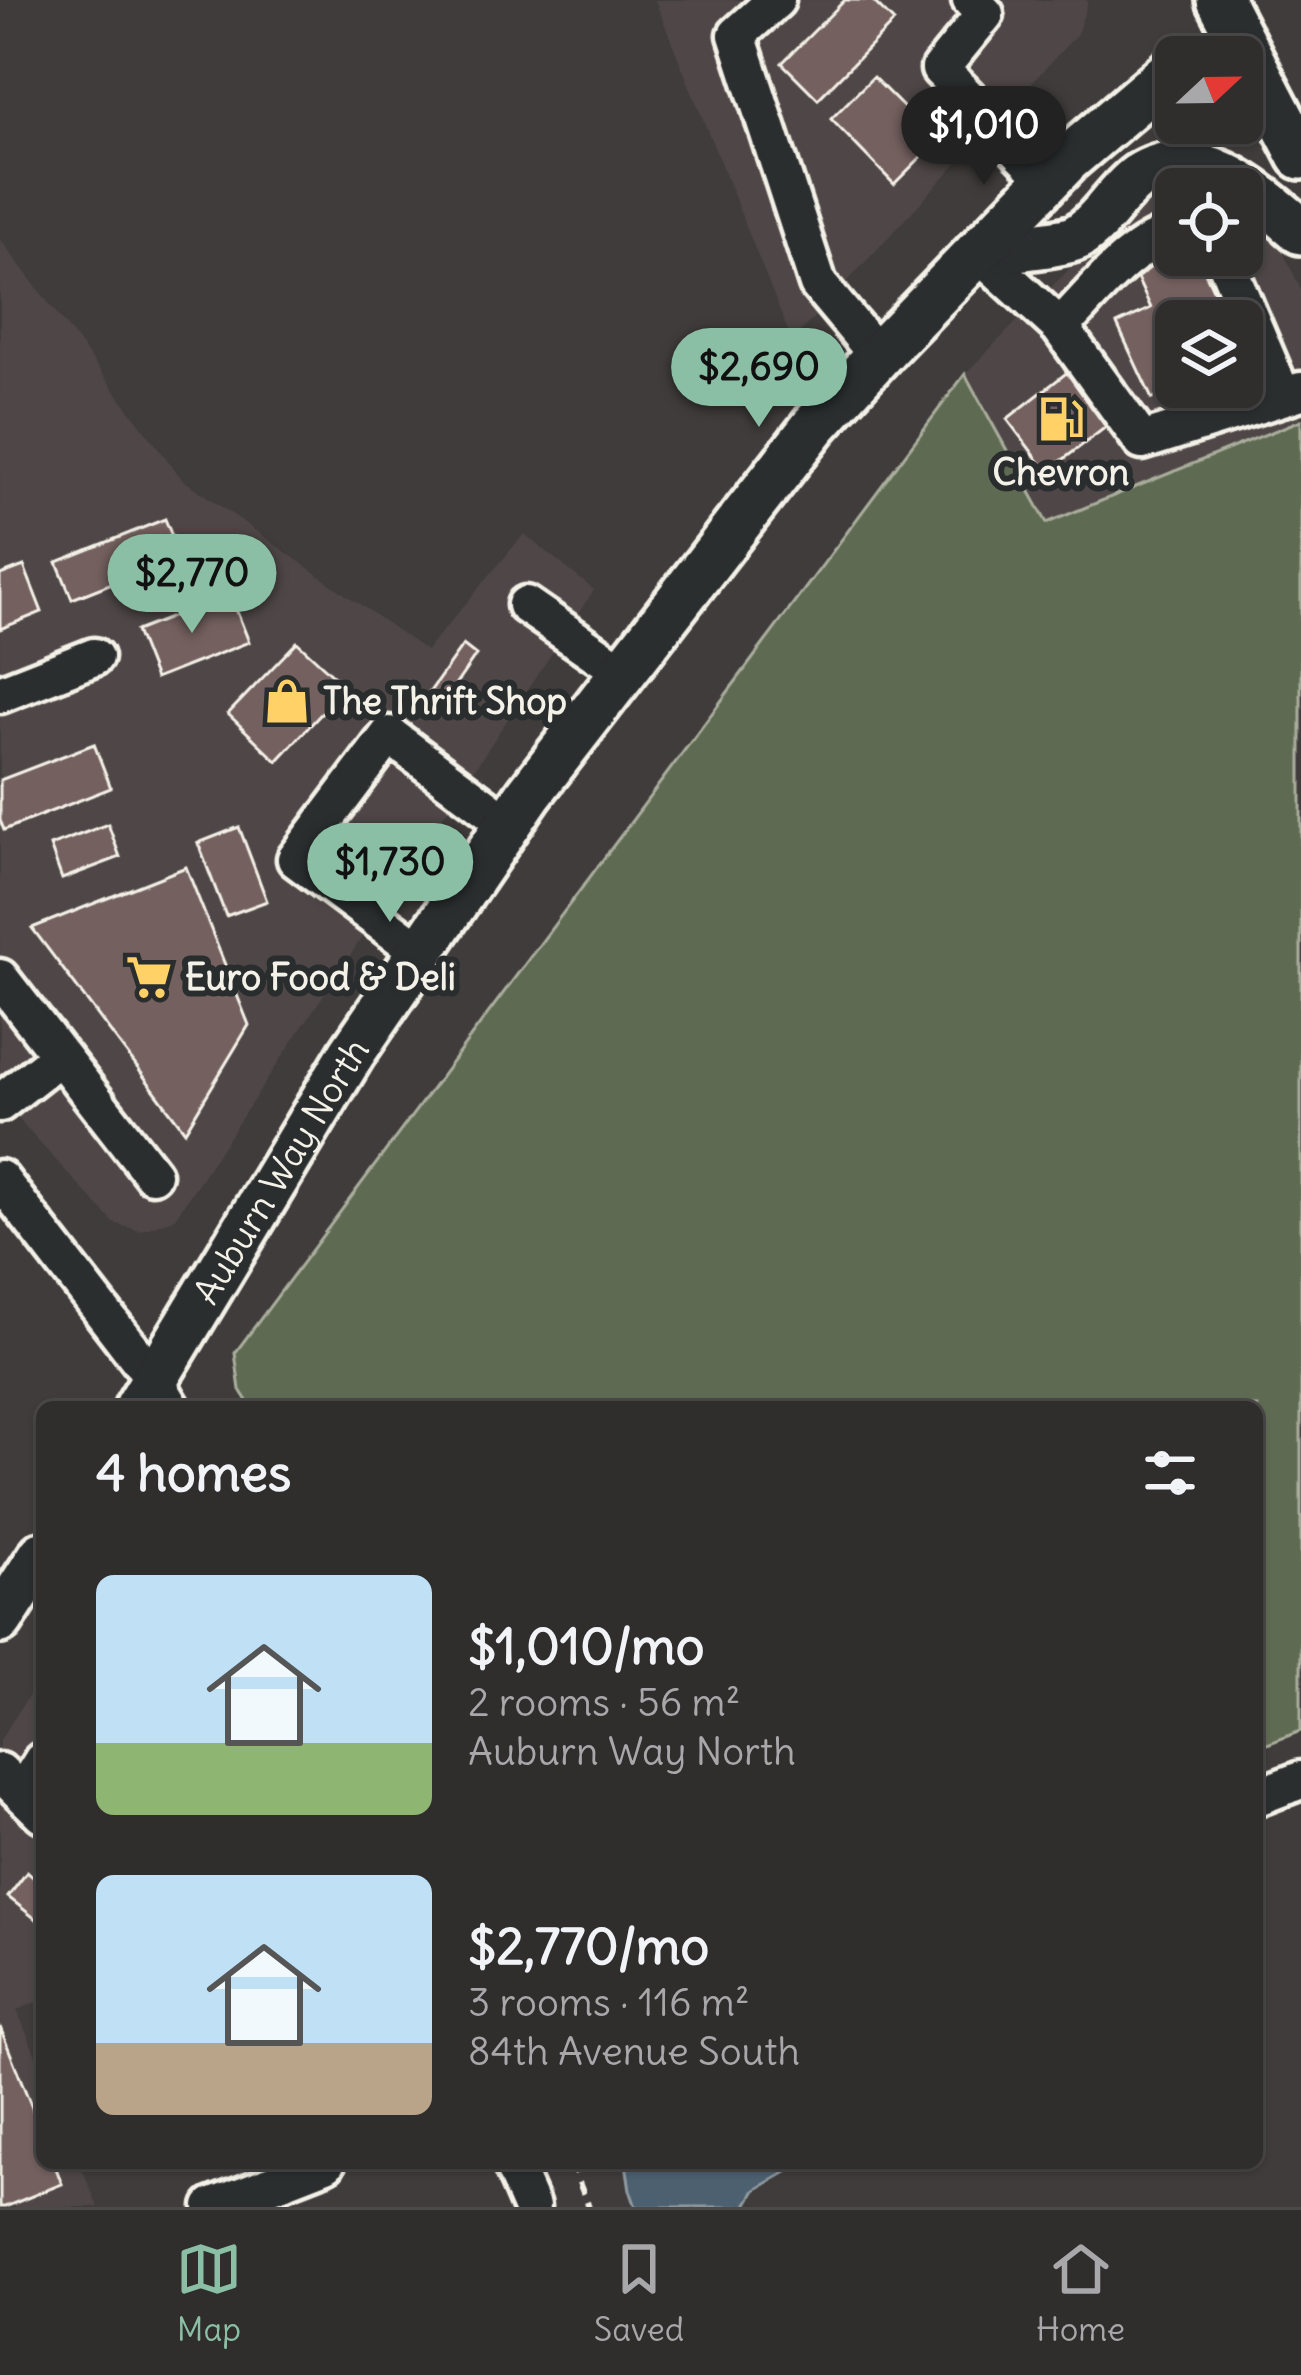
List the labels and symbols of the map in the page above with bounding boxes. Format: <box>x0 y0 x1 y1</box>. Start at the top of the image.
north arrow <box>1155 36 1263 144</box>
pin: $1,010 <box>886 86 1082 188</box>
pin: $2,690 <box>661 328 857 430</box>
fuel station icon: Chevron <box>1036 394 1086 444</box>
place label: Chevron <box>993 450 1130 495</box>
pin: $2,770 <box>94 534 290 636</box>
shop icon: The Thrift Shop <box>262 676 312 726</box>
place label: The Thrift Shop <box>323 679 567 724</box>
pin: $1,730 <box>292 823 488 925</box>
supermarket icon: Euro Food & Deli <box>124 952 174 1002</box>
place label: Euro Food & Deli <box>185 955 456 1000</box>
street label: Auburn Way North <box>184 1029 379 1312</box>

